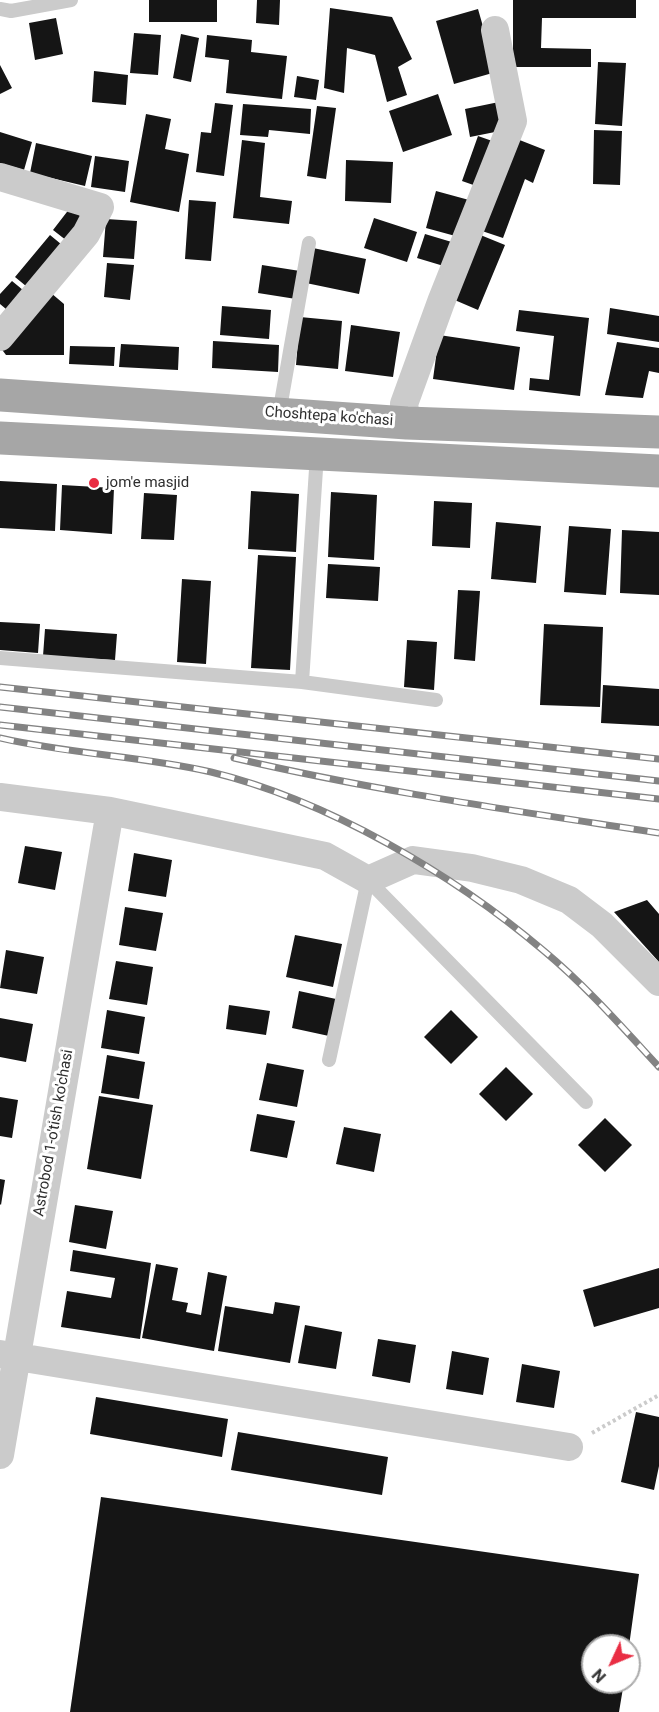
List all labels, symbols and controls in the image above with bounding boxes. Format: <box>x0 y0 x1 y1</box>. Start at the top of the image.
street label: Choshtepa ko'chasi <box>264 404 394 430</box>
place label: jom'e masjid <box>106 474 189 492</box>
marker: jom'e masjid <box>87 476 101 490</box>
street label: Astrobod 1-o'tish ko'chasi <box>30 1048 78 1218</box>
north arrow <box>581 1634 641 1694</box>
text: N <box>588 1665 610 1686</box>

